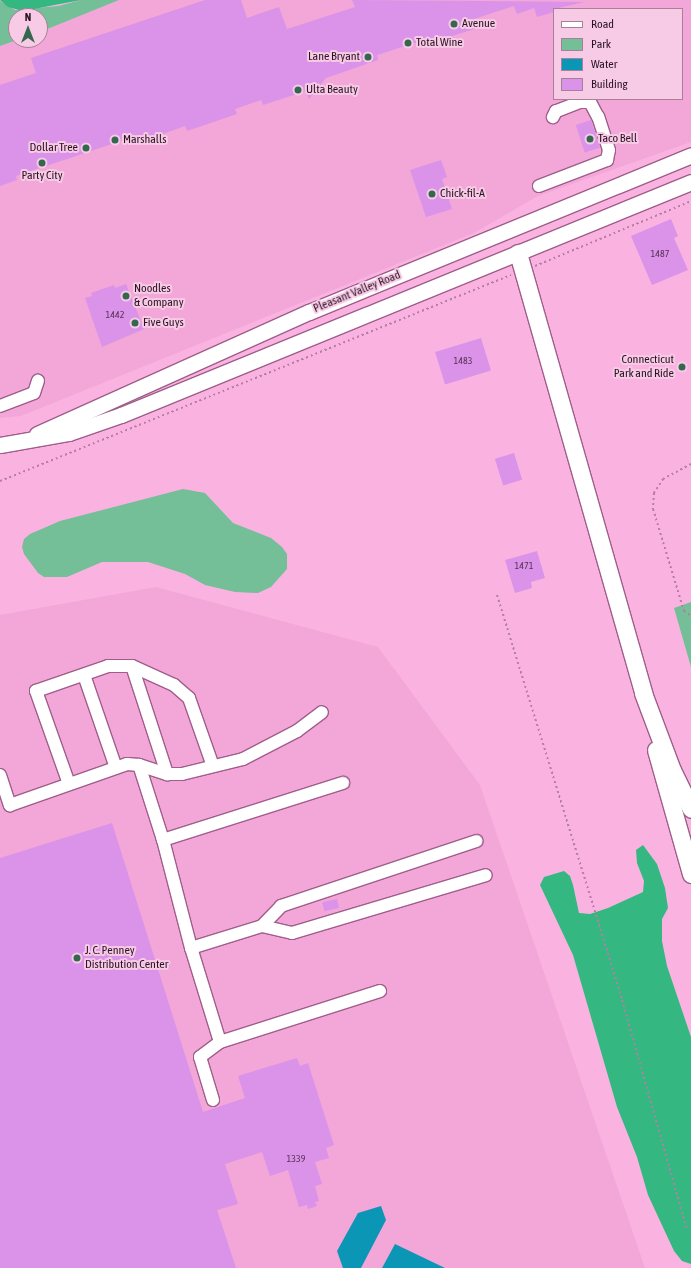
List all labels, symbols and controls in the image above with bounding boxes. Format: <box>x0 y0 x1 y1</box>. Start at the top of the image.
north arrow <box>8 8 48 48</box>
legend <box>553 8 683 100</box>
text: N <box>25 11 31 23</box>
place label: Avenue <box>462 17 495 31</box>
text: Road <box>591 17 614 31</box>
marker: Avenue <box>449 19 459 29</box>
place label: Total Wine <box>416 36 463 50</box>
text: Park <box>591 37 611 51</box>
marker: Total Wine <box>403 38 413 48</box>
place label: Lane Bryant <box>308 50 360 64</box>
marker: Lane Bryant <box>363 52 373 62</box>
text: Water <box>591 57 617 71</box>
text: Building <box>591 77 628 91</box>
place label: Ulta Beauty <box>306 83 358 97</box>
marker: Ulta Beauty <box>293 85 303 95</box>
place label: Taco Bell <box>598 132 637 146</box>
place label: Marshalls <box>123 133 166 147</box>
marker: Taco Bell <box>585 134 595 144</box>
marker: Marshalls <box>110 135 120 145</box>
place label: Dollar Tree <box>30 141 78 155</box>
marker: Dollar Tree <box>81 143 91 153</box>
marker: Party City <box>37 158 47 168</box>
place label: Party City <box>21 169 63 183</box>
place label: Chick-fil-A <box>440 187 485 201</box>
marker: Chick-fil-A <box>427 189 437 199</box>
house number: 1487 <box>651 248 669 260</box>
street label: Pleasant Valley Road <box>311 268 403 316</box>
place label: Noodles & Company <box>134 282 184 310</box>
marker: Noodles & Company <box>121 291 131 301</box>
house number: 1442 <box>106 309 124 321</box>
place label: Five Guys <box>143 316 184 330</box>
marker: Five Guys <box>130 318 140 328</box>
place label: Connecticut Park and Ride <box>614 353 674 381</box>
house number: 1483 <box>454 355 472 367</box>
marker: Connecticut Park and Ride <box>677 362 687 372</box>
house number: 1471 <box>515 560 533 572</box>
place label: J. C. Penney Distribution Center <box>85 944 168 972</box>
marker: J. C. Penney Distribution Center <box>72 953 82 963</box>
house number: 1339 <box>287 1153 305 1165</box>

